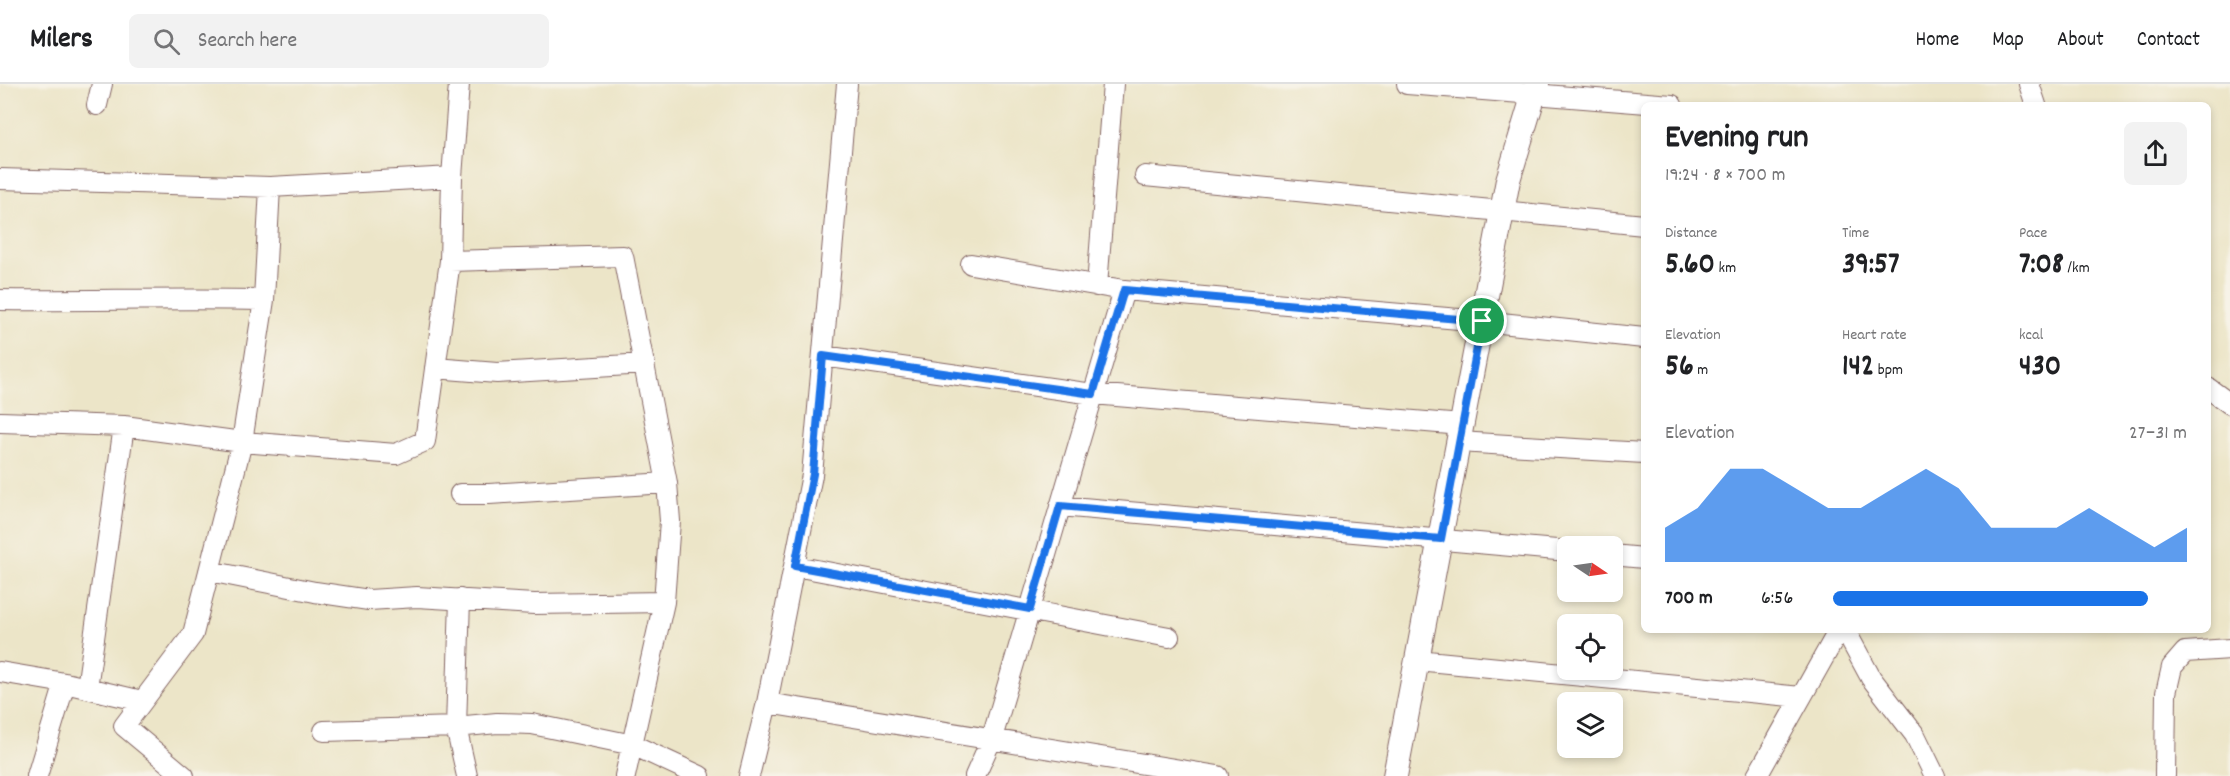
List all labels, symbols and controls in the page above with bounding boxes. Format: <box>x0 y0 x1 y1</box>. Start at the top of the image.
search box <box>129 14 549 68</box>
text: Milers <box>30 21 93 61</box>
icon: search <box>150 25 183 58</box>
text: Search here <box>198 26 297 57</box>
text: Home <box>1915 26 1959 56</box>
text: Map <box>1992 26 2024 56</box>
text: About <box>2057 26 2104 56</box>
text: Contact <box>2137 26 2200 56</box>
text: Evening run <box>1665 116 1809 163</box>
button: share <box>2124 122 2187 185</box>
text: 19:24 · 8 × 700 m <box>1665 162 1785 190</box>
text: Distance <box>1665 222 1717 245</box>
text: Time <box>1842 222 1869 245</box>
text: Pace <box>2019 222 2047 245</box>
text: 5.60 <box>1665 245 1715 288</box>
text: 39:57 <box>1842 245 1899 288</box>
text: 7:08 <box>2019 245 2064 288</box>
text: km <box>1715 257 1736 280</box>
text: /km <box>2064 257 2090 280</box>
pin <box>1456 295 1507 346</box>
icon: arrive <box>1465 304 1498 337</box>
text: Elevation <box>1665 324 1721 347</box>
text: Heart rate <box>1842 324 1907 347</box>
text: kcal <box>2019 324 2043 347</box>
text: 56 <box>1665 347 1694 390</box>
text: 142 <box>1842 347 1874 390</box>
text: 430 <box>2019 347 2061 390</box>
text: m <box>1694 359 1708 382</box>
text: bpm <box>1874 359 1903 382</box>
text: Elevation <box>1665 420 1735 448</box>
text: 27–31 m <box>2129 420 2187 448</box>
north arrow <box>1557 536 1623 602</box>
map controls <box>1557 536 1623 758</box>
text: 700 m <box>1665 585 1713 613</box>
text: 6:56 <box>1761 585 1793 613</box>
button: locate <box>1557 614 1623 680</box>
button: layers <box>1557 692 1623 758</box>

